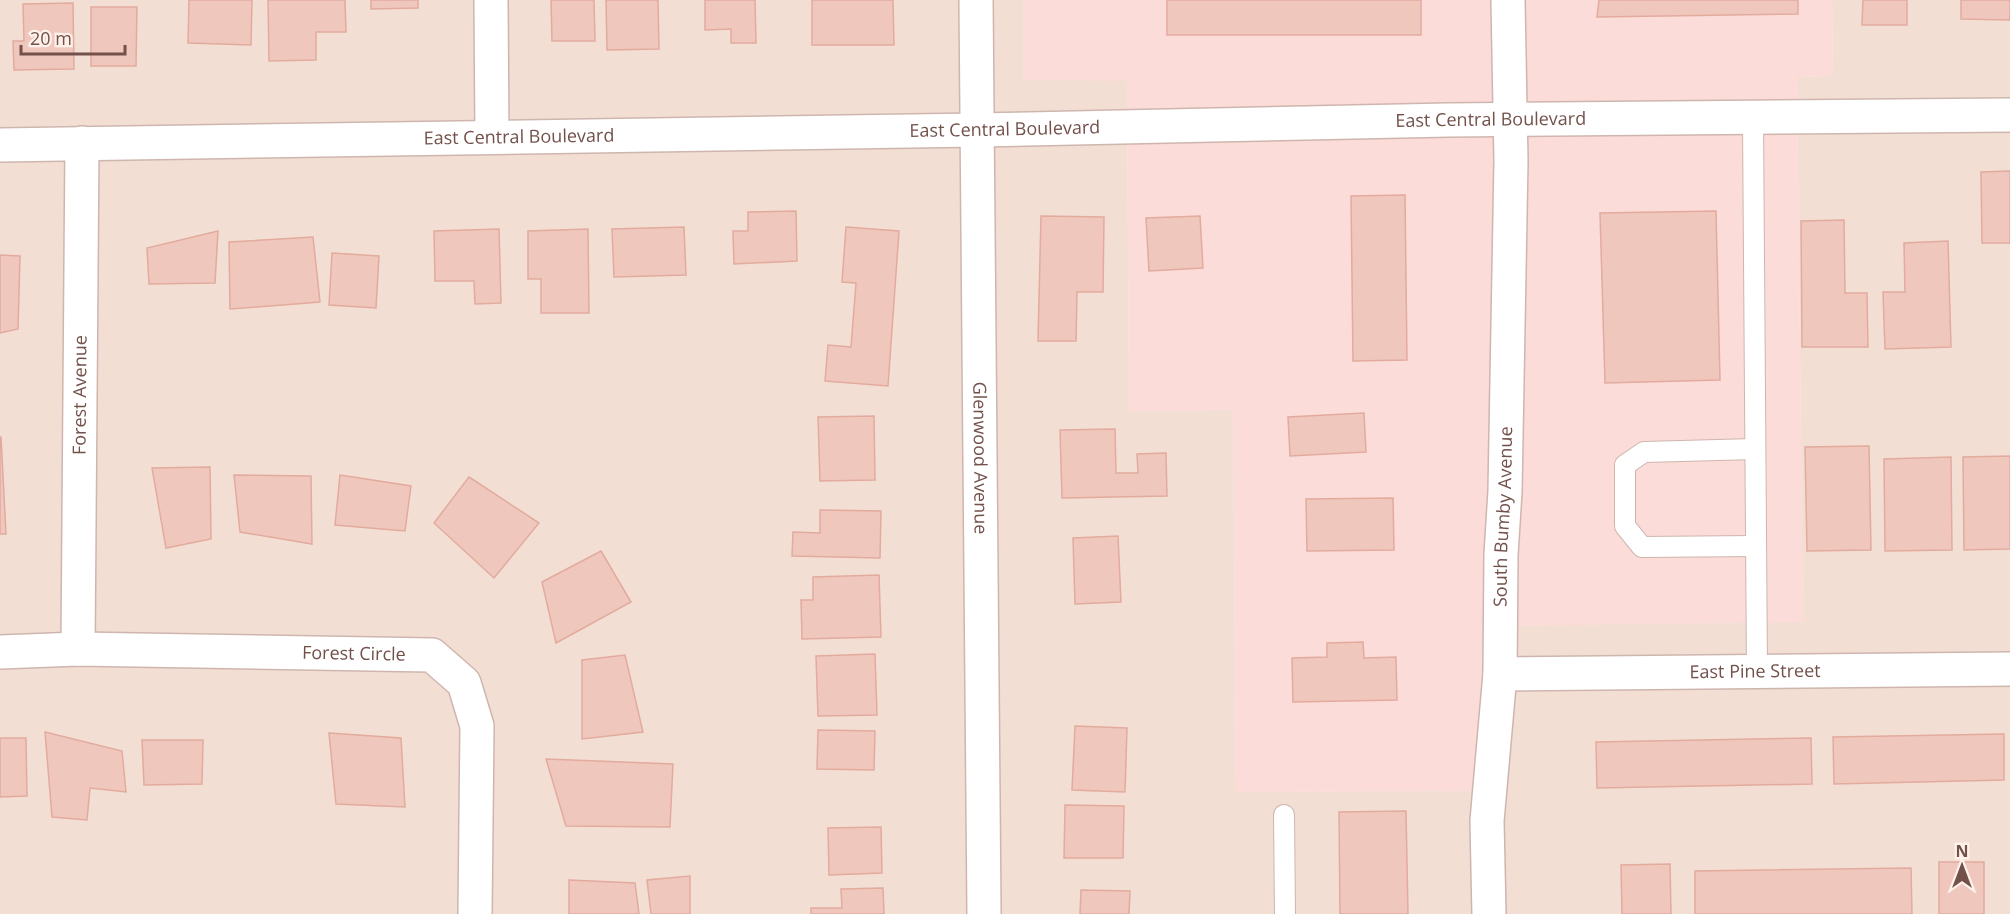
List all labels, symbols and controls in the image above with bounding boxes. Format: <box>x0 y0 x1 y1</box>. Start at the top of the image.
scale bar <box>21 18 124 56</box>
text: 20 m <box>30 26 72 50</box>
street label: East Central Boulevard <box>1395 106 1586 132</box>
street label: East Central Boulevard <box>909 114 1100 142</box>
street label: East Central Boulevard <box>423 123 615 149</box>
street label: Forest Avenue <box>67 335 91 455</box>
street label: Glenwood Avenue <box>968 381 994 534</box>
street label: South Bumby Avenue <box>1488 426 1517 607</box>
street label: Forest Circle <box>302 640 406 666</box>
street label: East Pine Street <box>1689 658 1821 683</box>
north arrow <box>1932 836 1992 896</box>
text: N <box>1955 840 1969 862</box>

